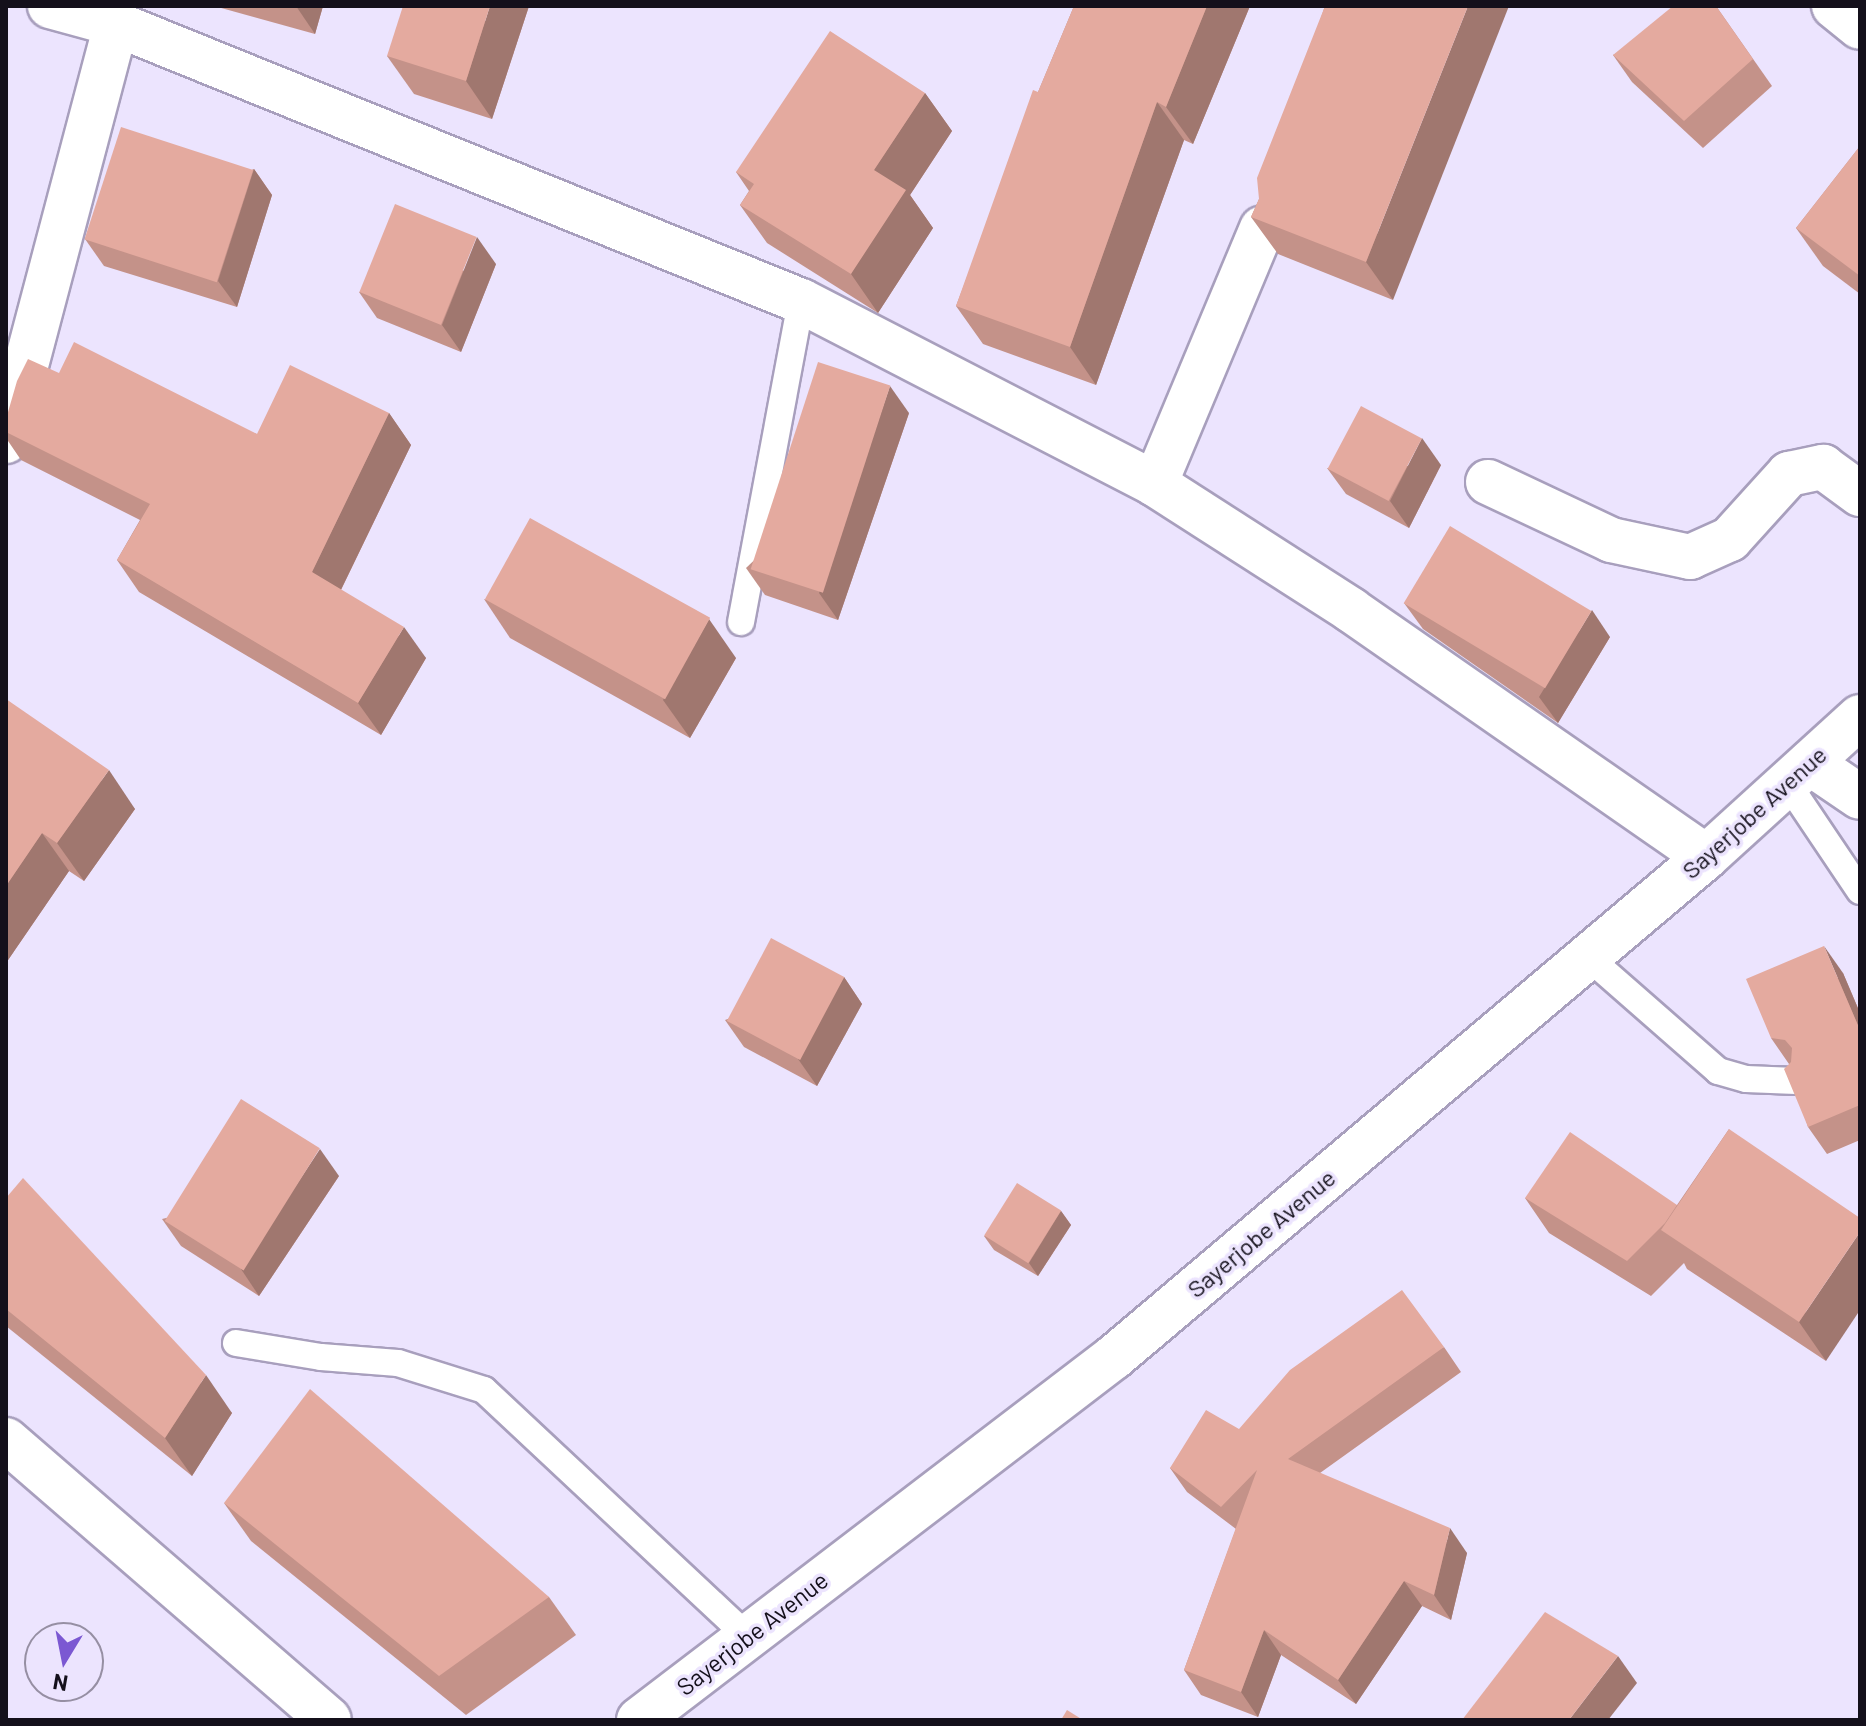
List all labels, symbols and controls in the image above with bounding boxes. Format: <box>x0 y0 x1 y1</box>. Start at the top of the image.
street label: Sayerjobe Avenue <box>1676 740 1832 884</box>
street label: Sayerjobe Avenue <box>1181 1163 1341 1303</box>
street label: Sayerjobe Avenue <box>671 1565 833 1701</box>
north arrow <box>24 1622 104 1702</box>
text: N <box>51 1670 70 1698</box>

